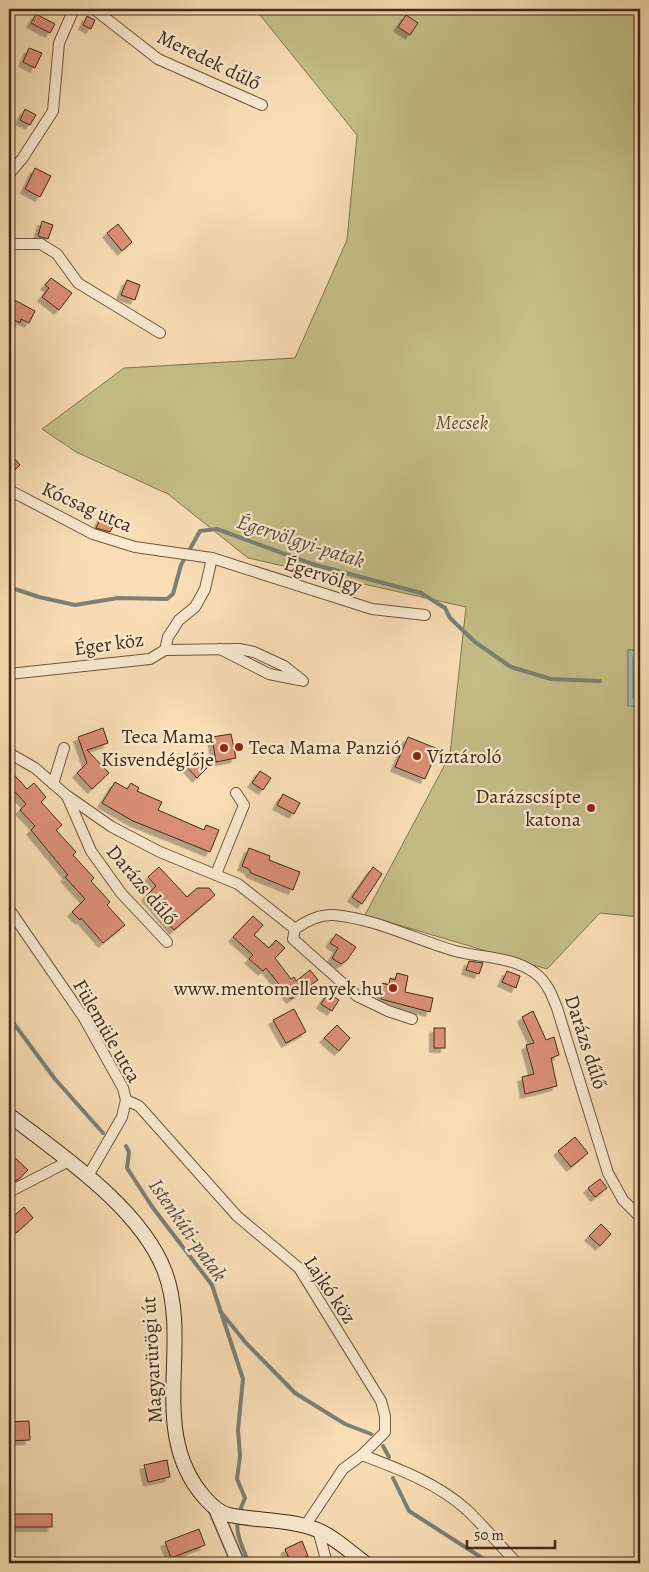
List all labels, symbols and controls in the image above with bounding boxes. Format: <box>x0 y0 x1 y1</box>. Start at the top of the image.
street label: Meredek dűlő <box>153 23 265 97</box>
park label: Mecsek <box>436 409 488 436</box>
street label: Kócsag utca <box>37 475 137 539</box>
water label: Égervölgyi-patak <box>234 507 368 575</box>
street label: Égervölgy <box>281 550 366 601</box>
street label: Éger köz <box>72 626 146 662</box>
place label: Teca Mama Kisvendéglője <box>101 723 215 773</box>
place label: Teca Mama Panzió <box>249 734 401 761</box>
marker: Teca Mama Panzió <box>233 741 245 753</box>
marker: Teca Mama Kisvendéglője <box>218 742 230 754</box>
place label: Víztároló <box>426 743 501 770</box>
marker: Víztároló <box>411 750 423 762</box>
place label: Darázscsípte katona <box>475 783 582 833</box>
marker: Darázscsípte katona <box>585 802 597 814</box>
street label: Darázs dűlő <box>100 839 184 931</box>
street label: Fülemüle utca <box>67 974 148 1088</box>
place label: www.mentomellenyek.hu <box>173 975 383 1002</box>
marker: www.mentomellenyek.hu <box>387 982 399 994</box>
street label: Darázs dűlő <box>558 991 614 1093</box>
water label: Istenkúti-patak <box>142 1173 234 1287</box>
street label: Lajkó köz <box>297 1251 363 1329</box>
street label: Magyarürögi út <box>135 1296 169 1424</box>
scale bar <box>467 1517 554 1549</box>
text: 50 m <box>474 1525 504 1545</box>

